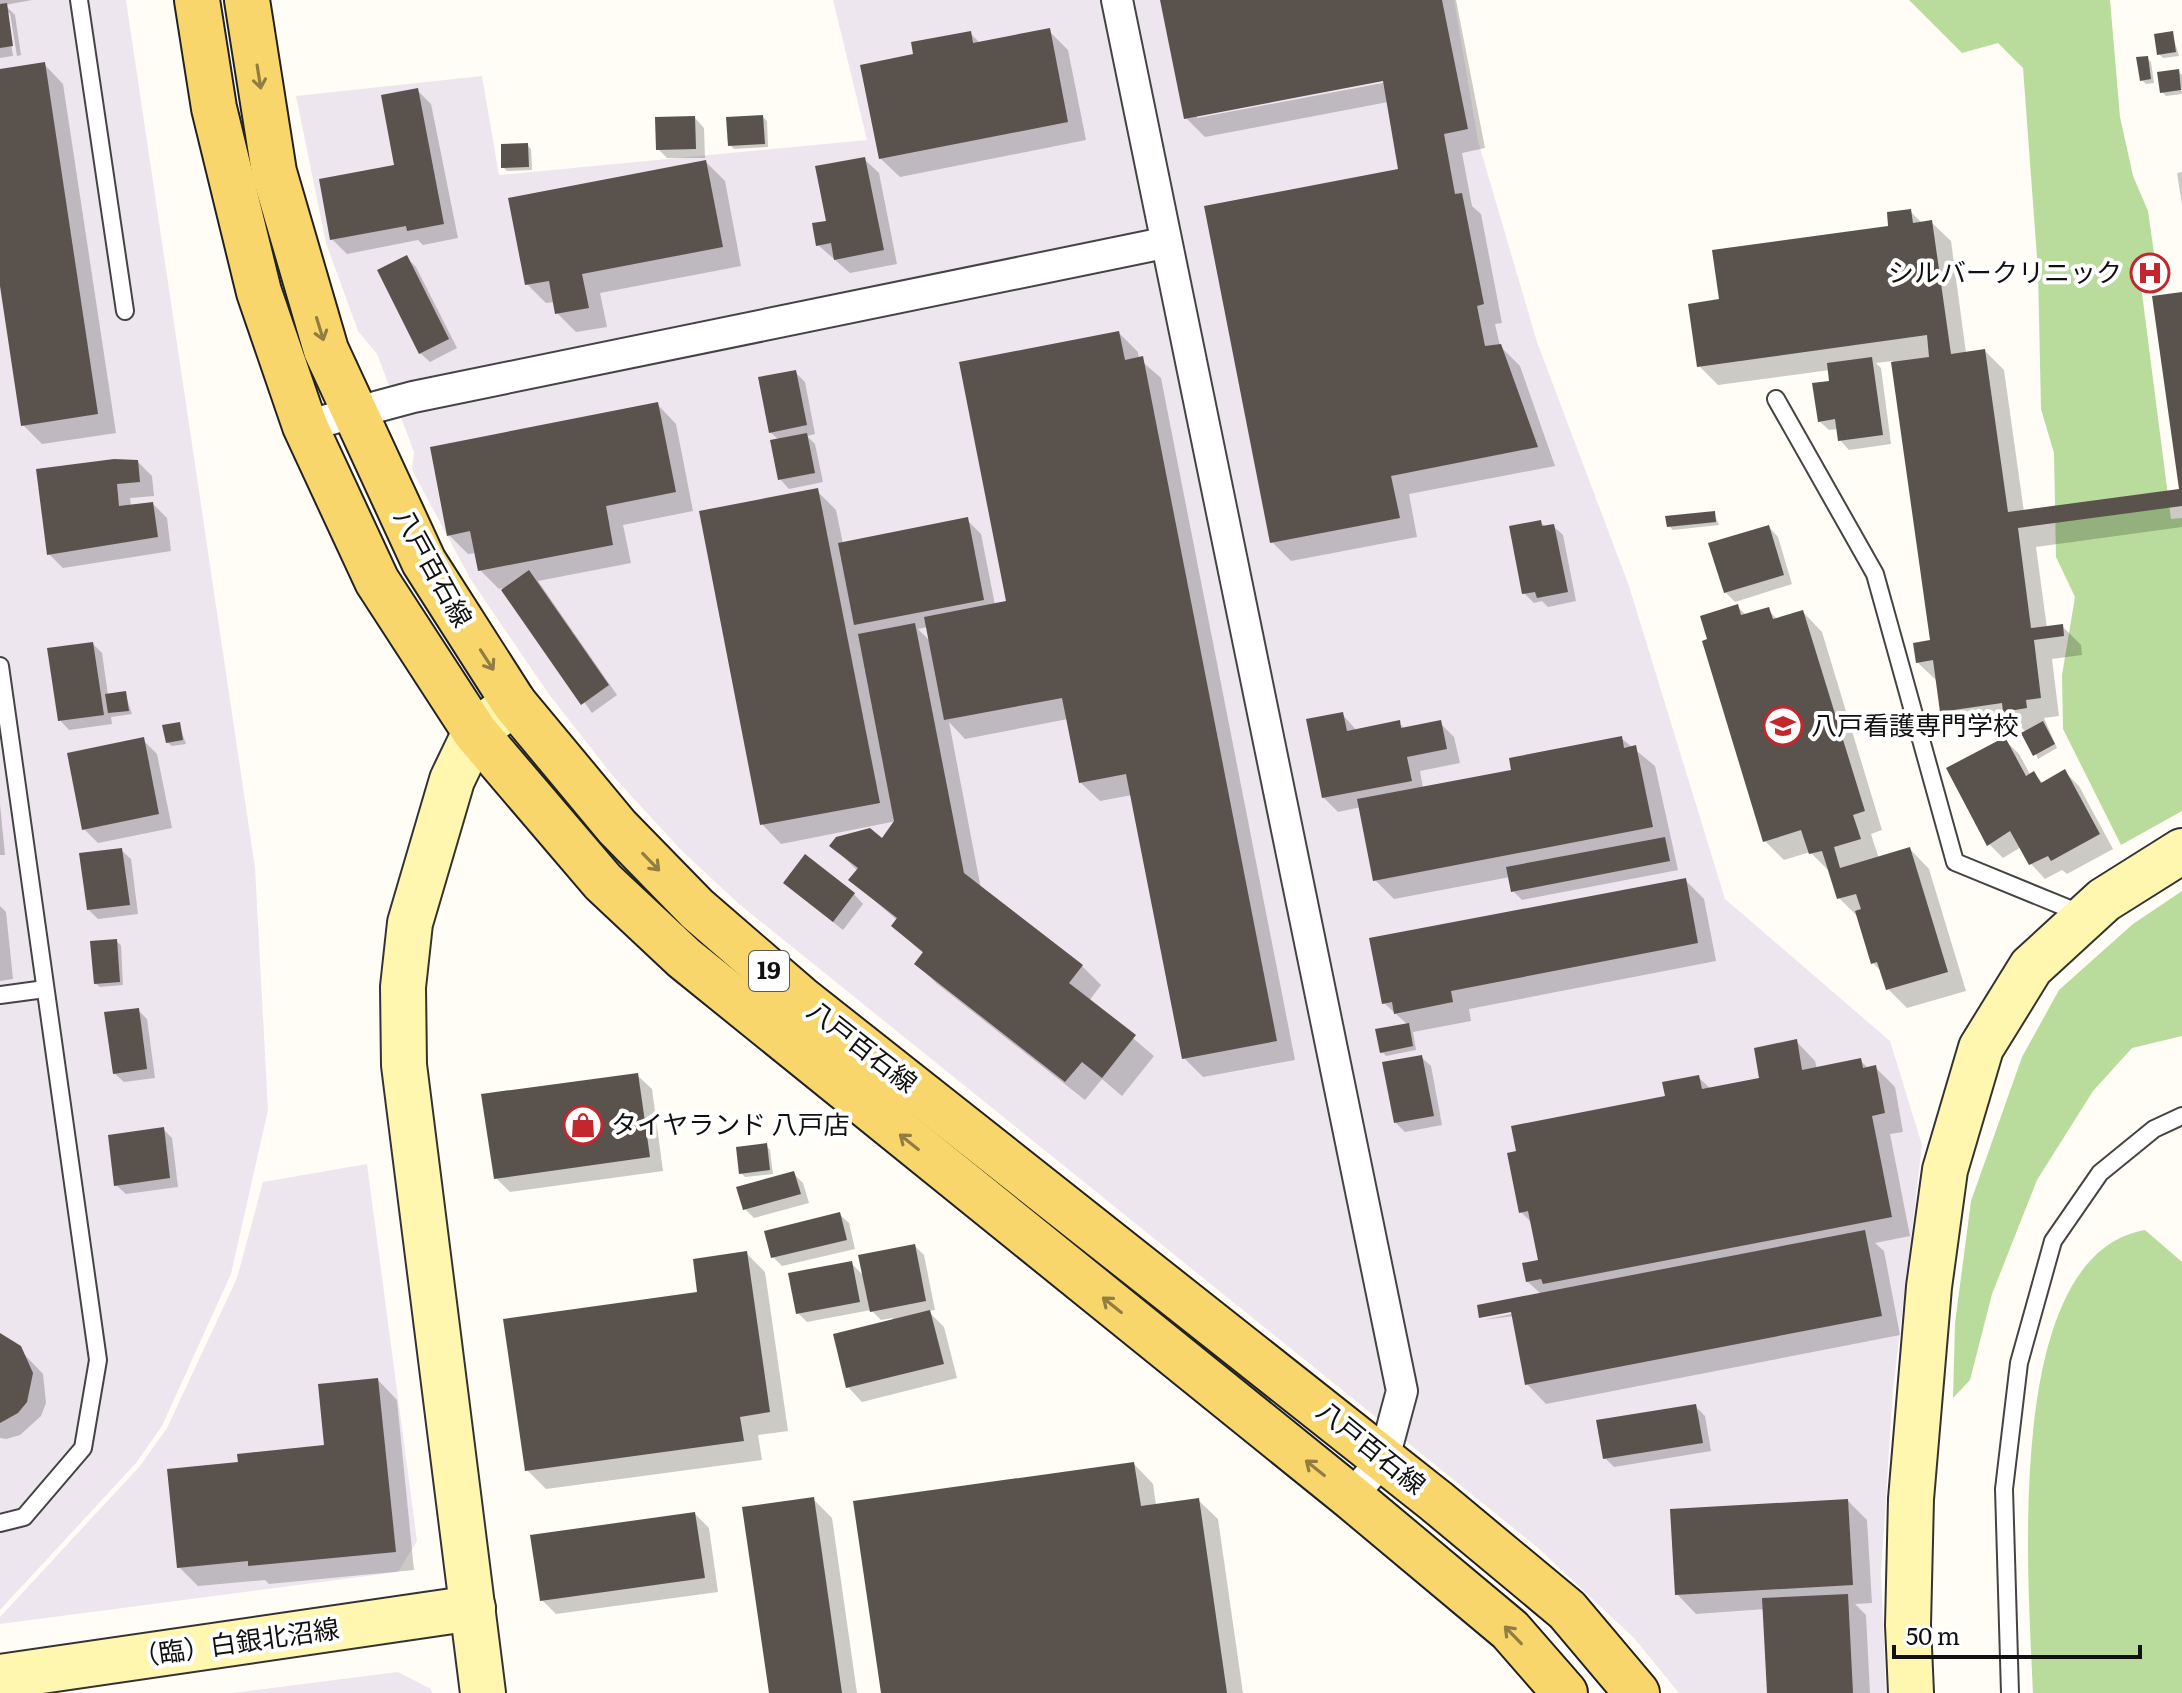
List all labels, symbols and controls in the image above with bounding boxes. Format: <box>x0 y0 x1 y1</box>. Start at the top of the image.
one-way arrow <box>252 64 267 89</box>
place label: シルバークリニック <box>1888 251 2122 290</box>
hospital icon: シルバークリニック <box>2129 252 2171 294</box>
one-way arrow <box>313 316 328 342</box>
street label: 八戸百石線 <box>387 500 484 633</box>
one-way arrow <box>479 649 495 671</box>
place label: 八戸看護専門学校 <box>1811 704 2019 743</box>
school or university icon: 八戸看護専門学校 <box>1762 705 1804 747</box>
one-way arrow <box>641 852 660 871</box>
road number: 19 <box>749 951 789 991</box>
street label: 八戸百石線 <box>800 990 927 1100</box>
place label: タイヤランド 八戸店 <box>611 1103 849 1142</box>
shop icon: タイヤランド 八戸店 <box>562 1104 604 1146</box>
one-way arrow <box>899 1133 920 1151</box>
one-way arrow <box>1102 1296 1123 1314</box>
street label: 八戸百石線 <box>1310 1390 1435 1502</box>
one-way arrow <box>1304 1459 1325 1477</box>
street label: （臨）白銀北沼線 <box>130 1607 341 1674</box>
scale bar <box>1894 1609 2140 1659</box>
text: 50 m <box>1906 1617 1960 1652</box>
one-way arrow <box>1504 1625 1523 1645</box>

